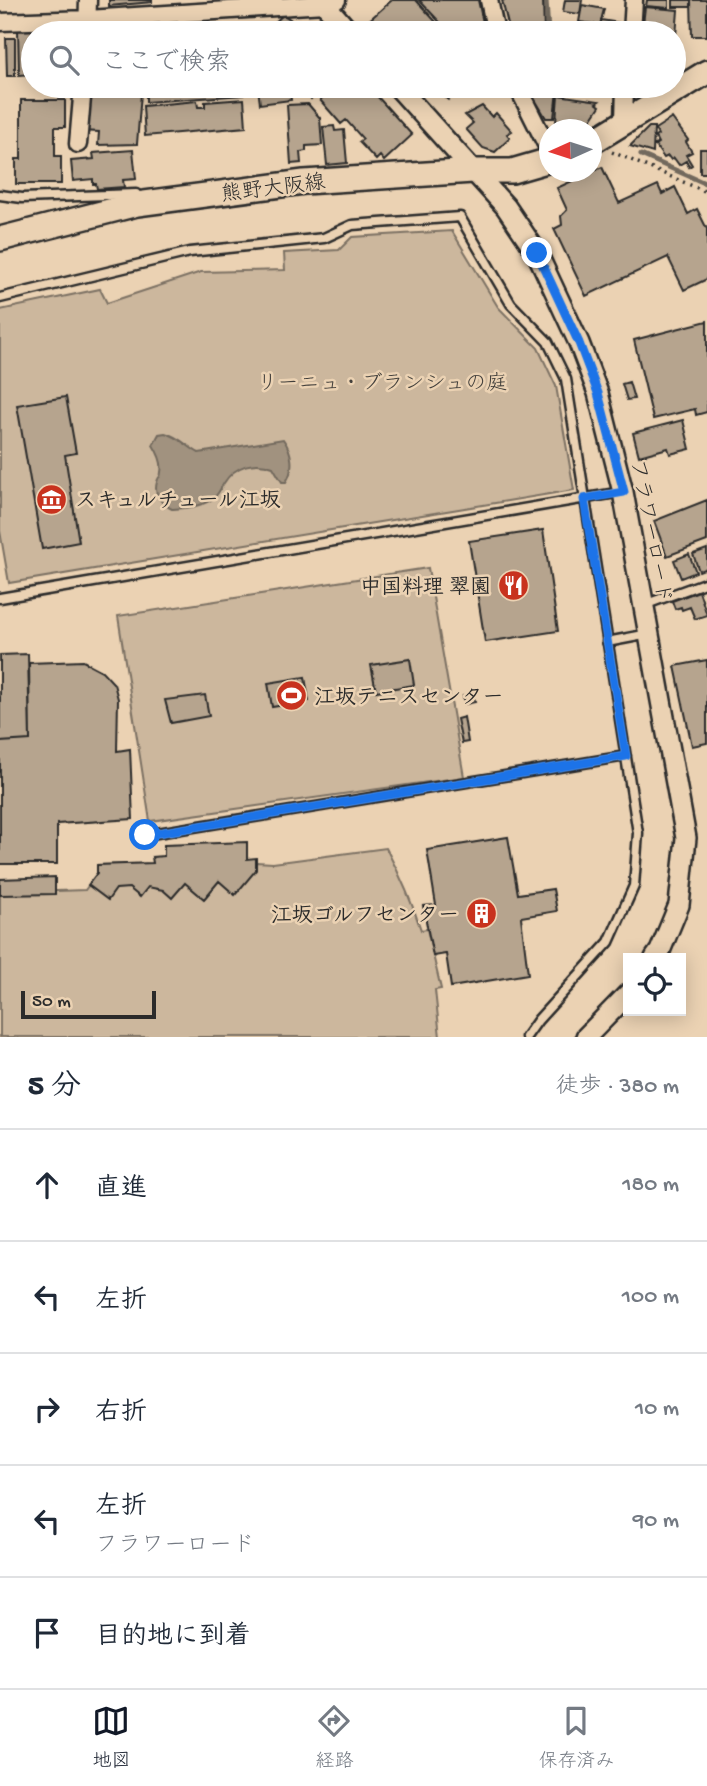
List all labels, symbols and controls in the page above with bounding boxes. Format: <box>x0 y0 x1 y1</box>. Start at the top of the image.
search box <box>21 21 686 98</box>
icon: search <box>45 41 83 79</box>
text: ここで検索 <box>101 49 231 80</box>
north arrow <box>539 119 602 182</box>
street label: 熊野大阪線 <box>220 171 327 209</box>
route end <box>521 237 552 268</box>
park label: リーニュ・ブランシュの庭 <box>257 371 507 398</box>
street label: フラワーロード <box>622 458 675 606</box>
museum icon: スキュルチュール江坂 <box>35 482 69 516</box>
place label: スキュルチュール江坂 <box>75 489 281 515</box>
restaurant icon: 中国料理 翠園 <box>497 569 531 603</box>
place label: 中国料理 翠園 <box>360 575 491 602</box>
sports icon: 江坂テニスセンター <box>274 679 308 713</box>
place label: 江坂テニスセンター <box>314 686 503 712</box>
route start <box>129 819 160 850</box>
building icon: 江坂ゴルフセンター <box>465 897 499 931</box>
place label: 江坂ゴルフセンター <box>271 904 459 930</box>
map controls <box>623 953 686 1016</box>
button: locate <box>623 953 686 1016</box>
scale bar <box>21 988 156 1020</box>
text: 50 m <box>32 991 71 1014</box>
text: 5 分 <box>28 1071 81 1106</box>
text: 徒歩 · 380 m <box>556 1074 679 1101</box>
icon: ahead <box>28 1166 66 1204</box>
text: 180 m <box>622 1172 679 1199</box>
text: 直進 <box>95 1175 147 1206</box>
icon: left <box>28 1278 66 1316</box>
text: 100 m <box>622 1284 679 1311</box>
text: 左折 <box>95 1287 147 1318</box>
icon: right <box>28 1390 66 1428</box>
text: 10 m <box>635 1396 679 1423</box>
text: 右折 <box>95 1399 147 1430</box>
text: 左折 <box>95 1493 147 1524</box>
icon: left <box>28 1502 66 1540</box>
text: 90 m <box>633 1508 679 1535</box>
text: フラワーロード <box>95 1533 255 1560</box>
icon: arrive <box>28 1614 66 1652</box>
text: 目的地に到着 <box>95 1623 251 1654</box>
tab: 地図 <box>92 1702 131 1774</box>
tab: 経路 <box>315 1702 354 1774</box>
tab: 保存済み <box>538 1702 615 1774</box>

